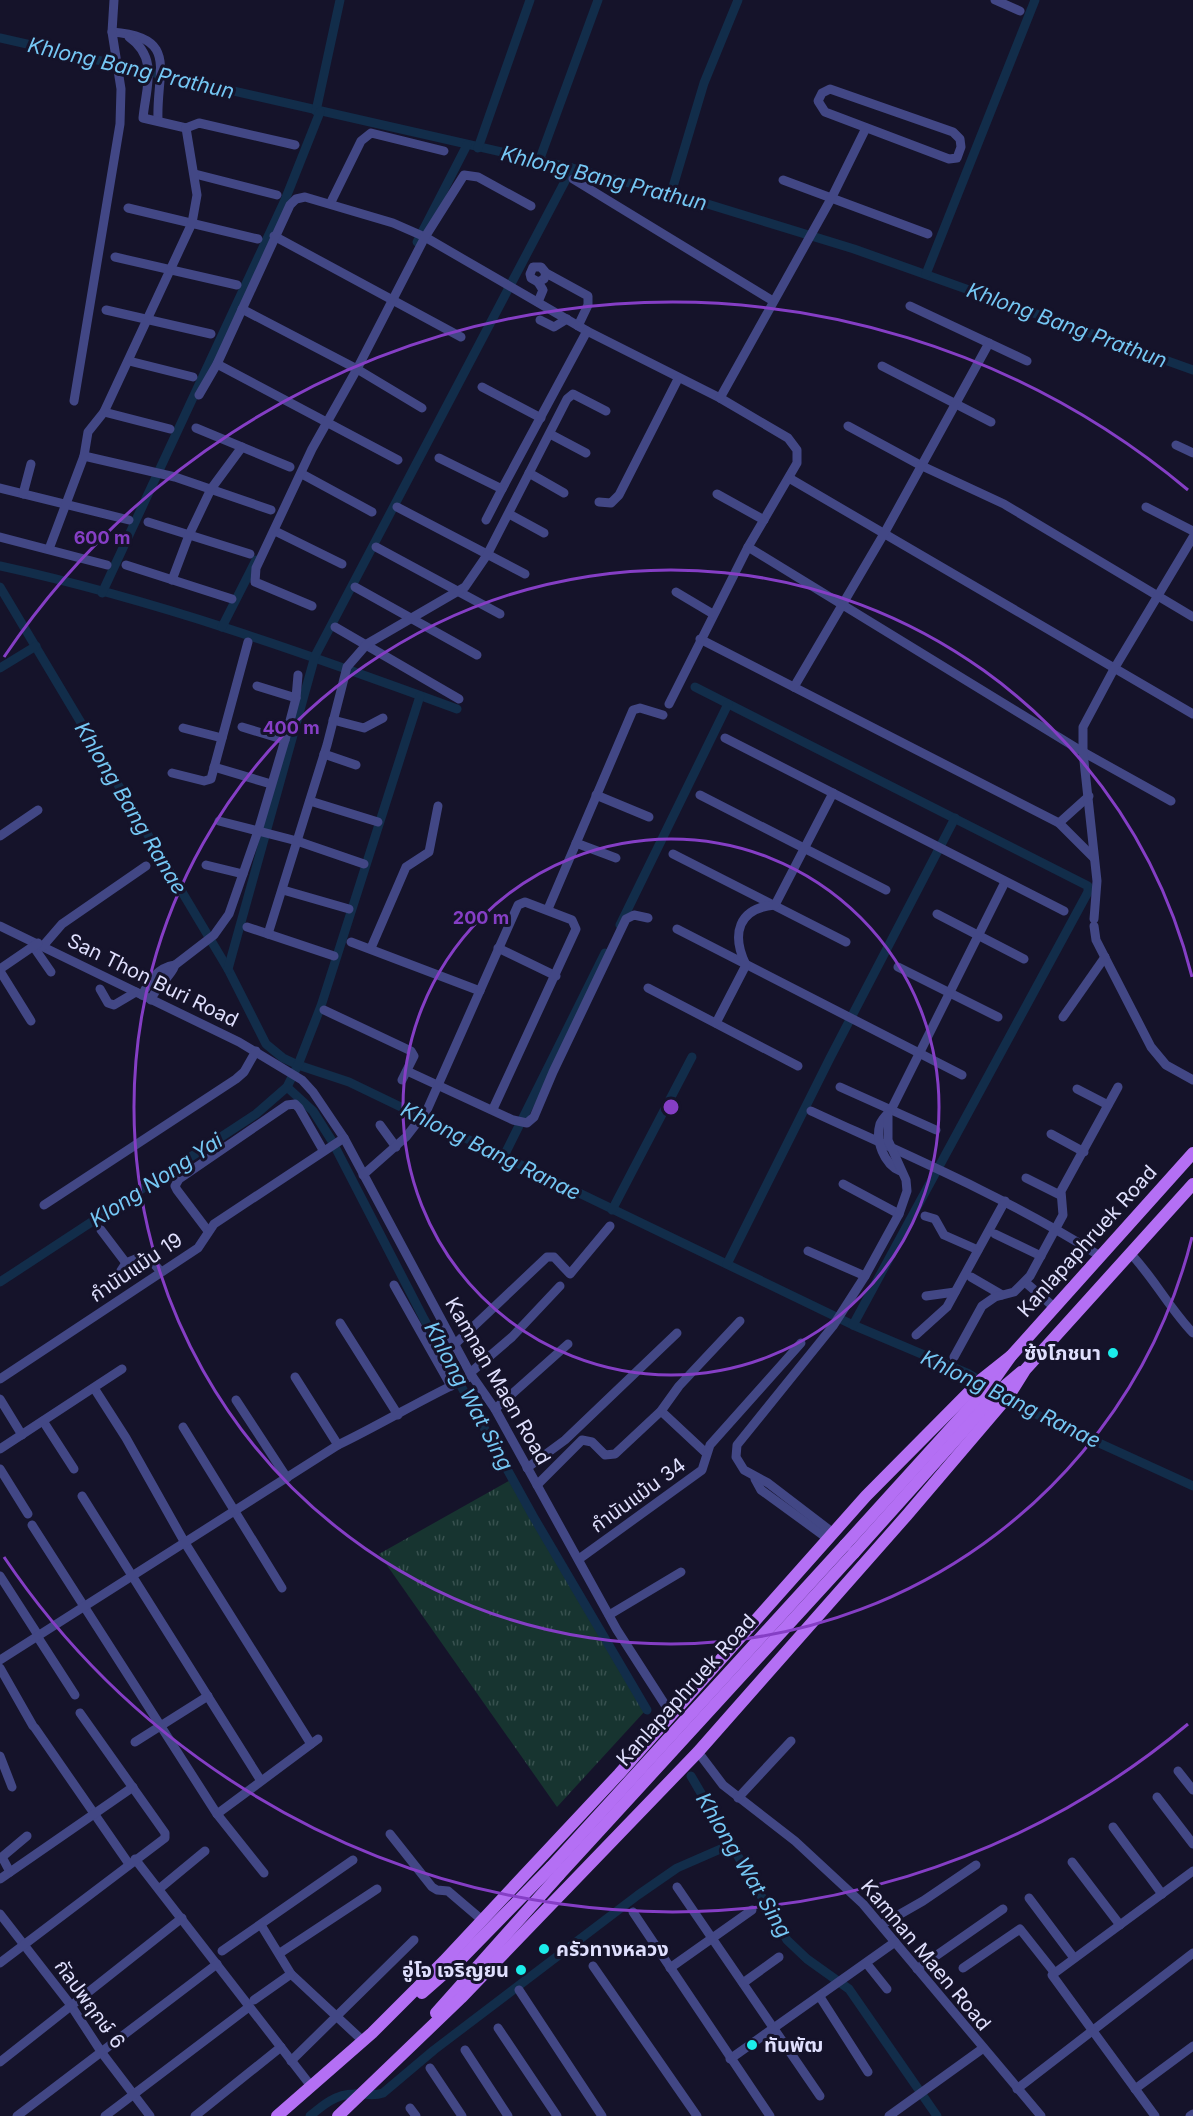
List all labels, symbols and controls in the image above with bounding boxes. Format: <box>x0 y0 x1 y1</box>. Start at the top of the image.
water label: Khlong Bang Prathun <box>25 32 237 104</box>
water label: Khlong Bang Prathun <box>498 140 710 216</box>
water label: Khlong Bang Prathun <box>963 277 1171 373</box>
text: 600 m <box>74 527 130 548</box>
water label: Khlong Bang Ranae <box>70 717 192 899</box>
text: 400 m <box>262 717 320 738</box>
text: 200 m <box>453 907 509 928</box>
street label: San Thon Buri Road <box>64 928 242 1032</box>
water label: Khlong Bang Ranae <box>397 1097 585 1205</box>
centre of rings <box>661 1097 681 1117</box>
water label: Klong Nong Yai <box>85 1127 228 1232</box>
street label: Kanlapaphruek Road <box>1012 1160 1162 1322</box>
street label: กำนันแม้น 19 <box>85 1227 187 1307</box>
street label: Kamnan Maen Road <box>440 1293 556 1469</box>
water label: Khlong Wat Sing <box>419 1317 519 1475</box>
place label: ซ้งโภชนา <box>1024 1341 1101 1365</box>
water label: Khlong Bang Ranae <box>917 1345 1105 1453</box>
marker: ซ้งโภชนา <box>1106 1346 1120 1360</box>
street label: กำนันแม้น 34 <box>586 1453 690 1537</box>
street label: Kanlapaphruek Road <box>611 1609 761 1771</box>
water label: Khlong Wat Sing <box>691 1788 797 1942</box>
street label: Kamnan Maen Road <box>856 1875 996 2035</box>
place label: ครัวทางหลวง <box>556 1937 669 1961</box>
marker: ครัวทางหลวง <box>537 1942 551 1956</box>
street label: กัลปพฤกษ์ 6 <box>50 1955 130 2053</box>
place label: อู่โจ เจริญยน <box>402 1958 509 1982</box>
marker: อู่โจ เจริญยน <box>514 1963 528 1977</box>
place label: ทันพัฒ <box>764 2033 823 2057</box>
marker: ทันพัฒ <box>745 2038 759 2052</box>

